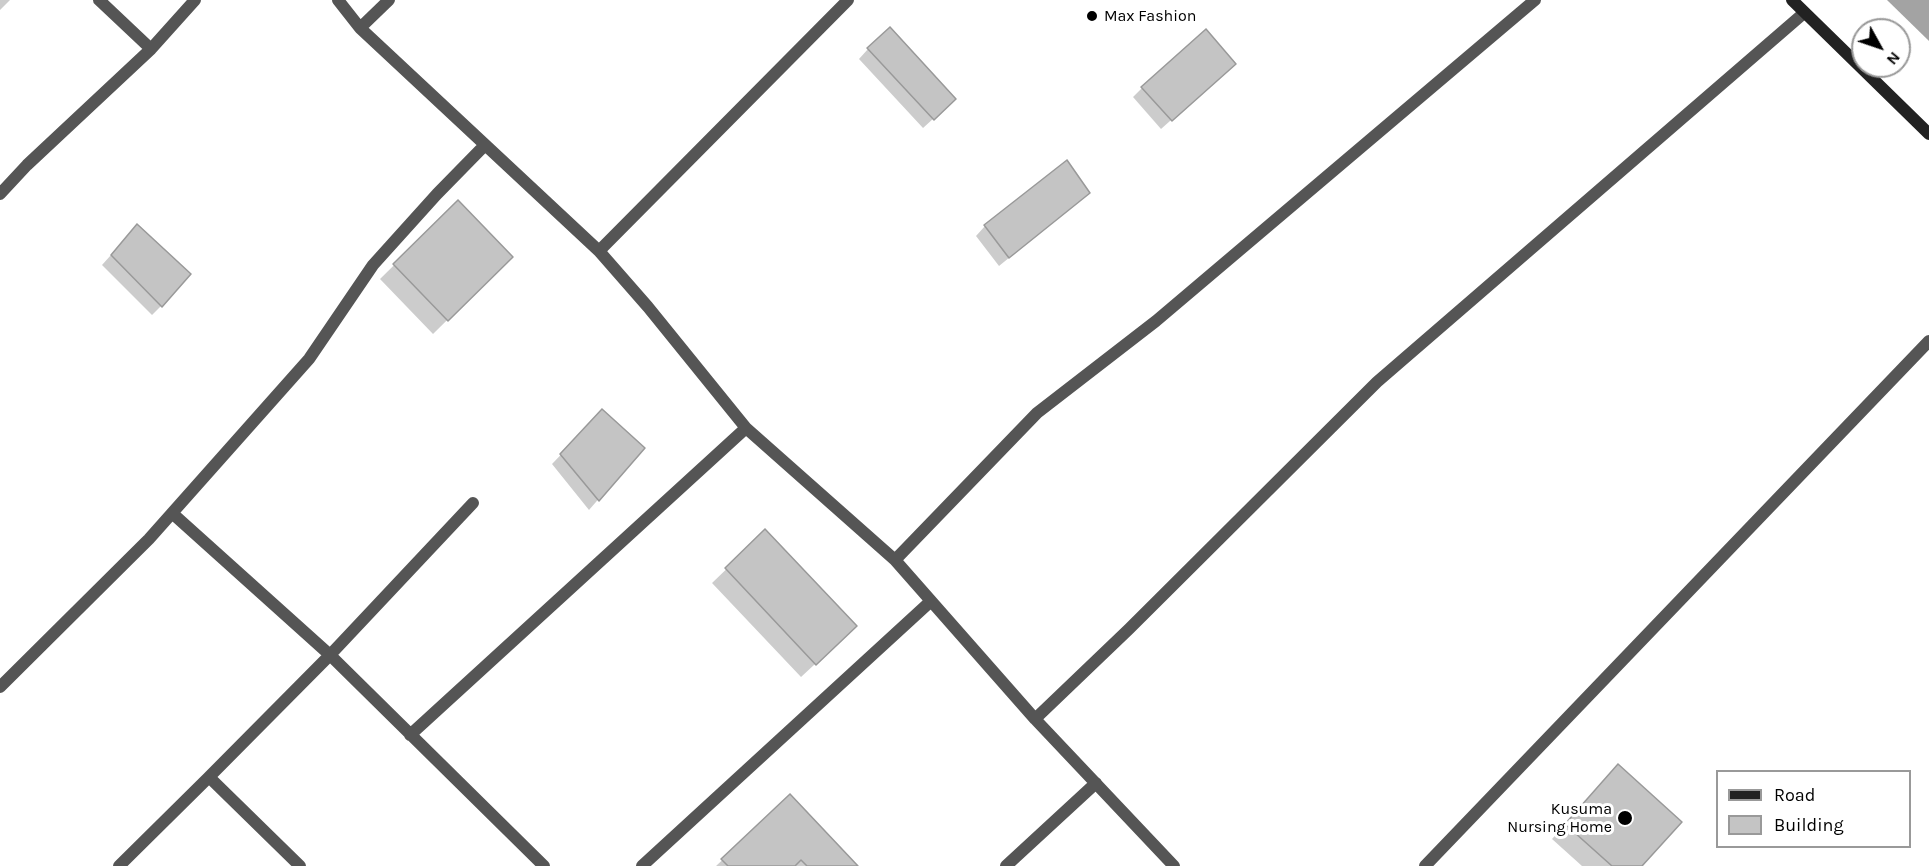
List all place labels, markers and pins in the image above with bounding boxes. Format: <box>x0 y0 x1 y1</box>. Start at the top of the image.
place label: Max Fashion <box>1104 6 1196 26</box>
marker: Max Fashion <box>1085 9 1099 23</box>
place label: Kusuma Nursing Home <box>1507 799 1612 837</box>
marker: Kusuma Nursing Home <box>1616 809 1634 827</box>

